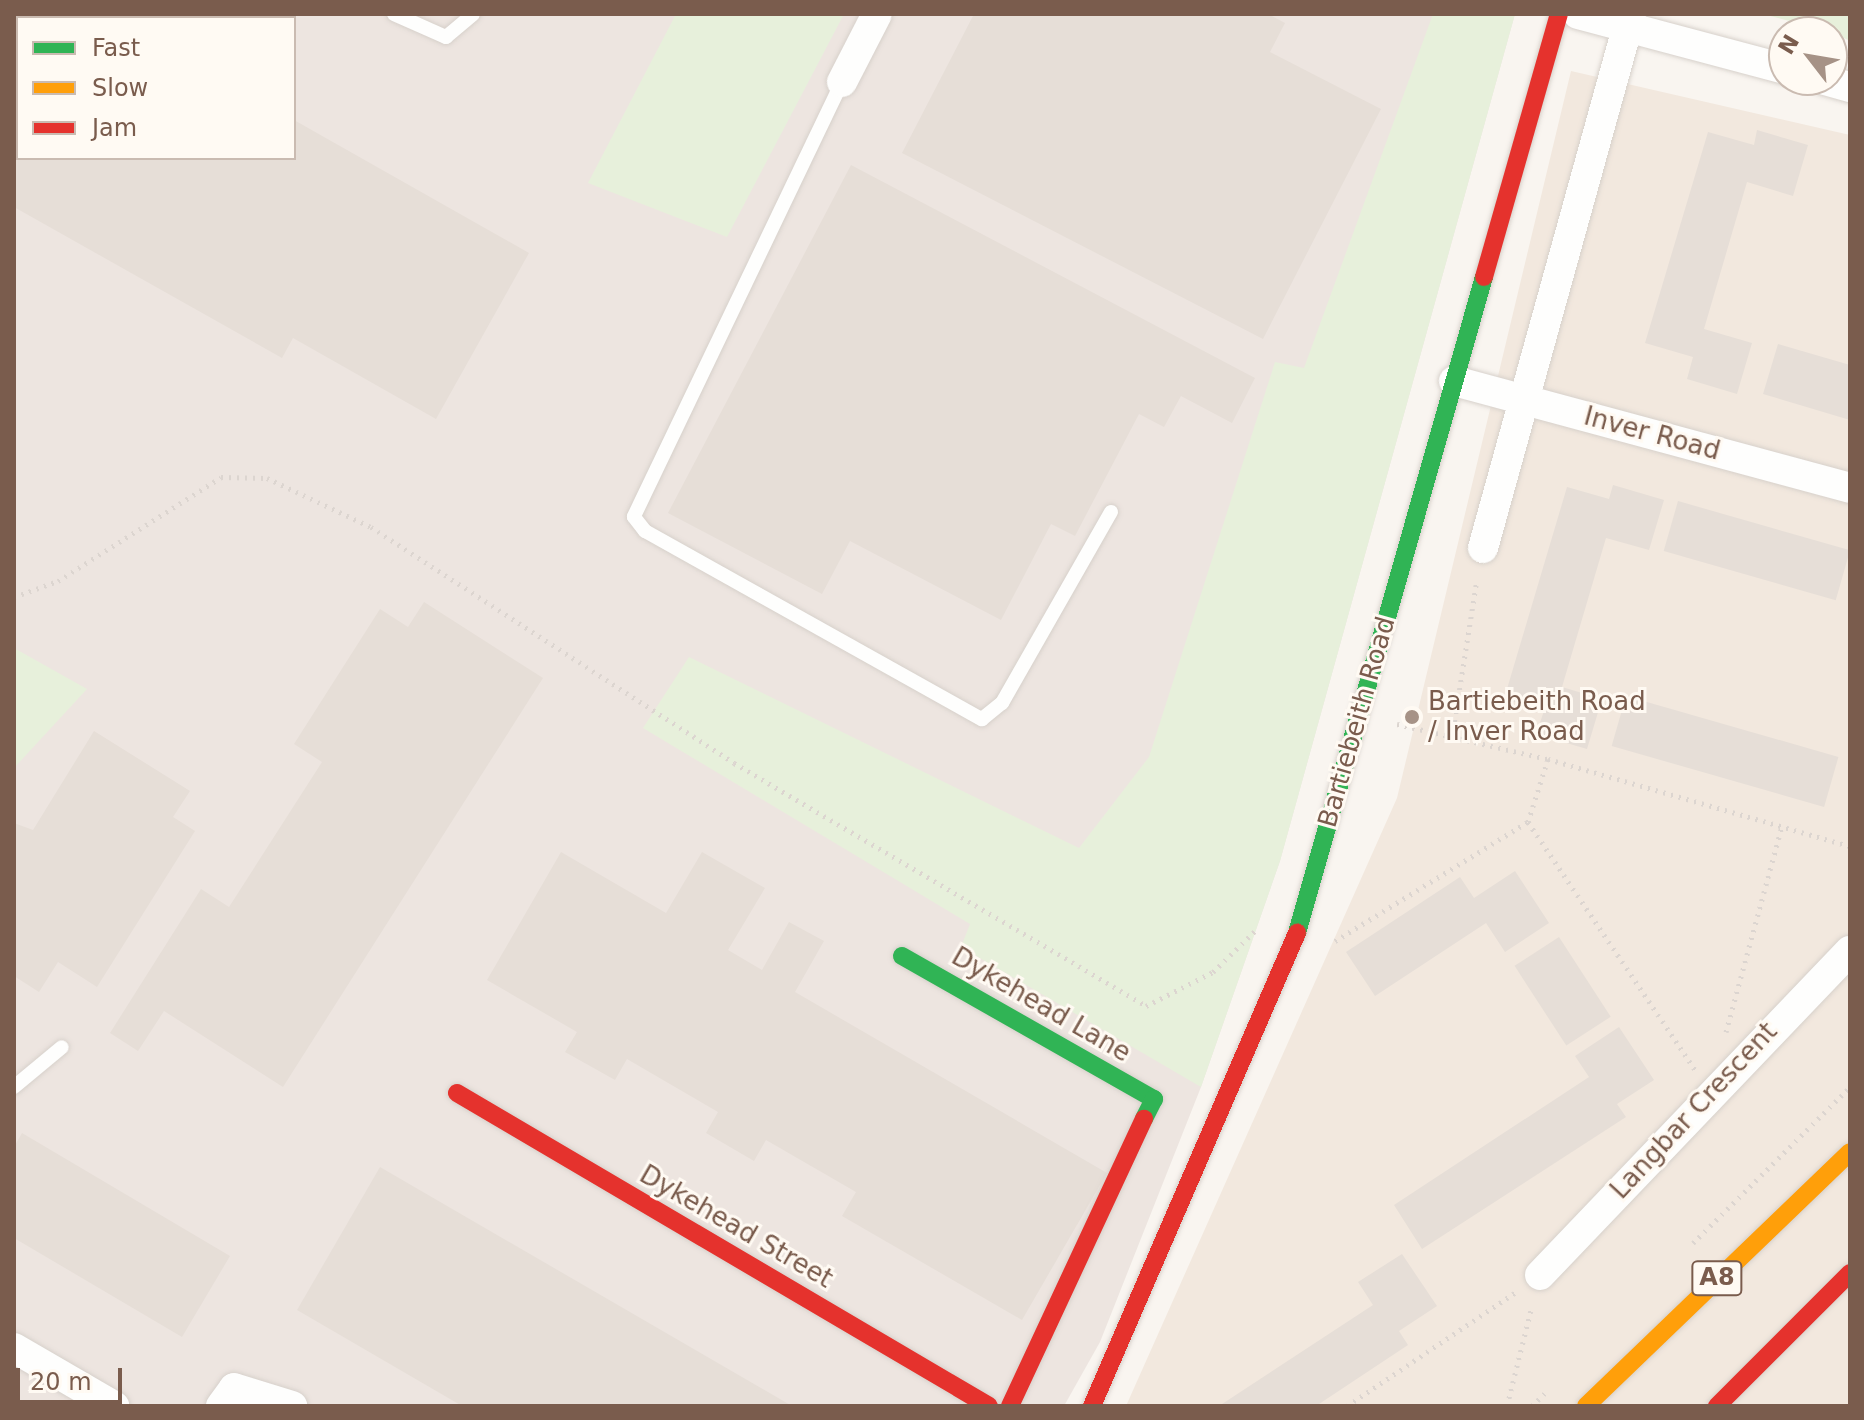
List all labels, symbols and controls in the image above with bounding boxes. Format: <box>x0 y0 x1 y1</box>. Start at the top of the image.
legend <box>16 16 296 160</box>
north arrow <box>1768 16 1848 96</box>
text: N <box>1773 30 1804 59</box>
text: Fast <box>92 34 140 62</box>
text: Slow <box>92 74 148 102</box>
text: Jam <box>92 114 137 142</box>
street label: Inver Road <box>1580 401 1724 467</box>
street label: Bartiebeith Road <box>1312 613 1402 831</box>
place label: Bartiebeith Road / Inver Road <box>1428 686 1646 748</box>
marker: Bartiebeith Road / Inver Road <box>1403 708 1421 726</box>
street label: Dykehead Lane <box>946 941 1136 1069</box>
street label: Langbar Crescent <box>1604 1016 1784 1206</box>
street label: Dykehead Street <box>634 1159 838 1295</box>
road number: A8 <box>1691 1258 1743 1298</box>
scale bar <box>20 1352 126 1402</box>
text: 20 m <box>30 1368 92 1396</box>

